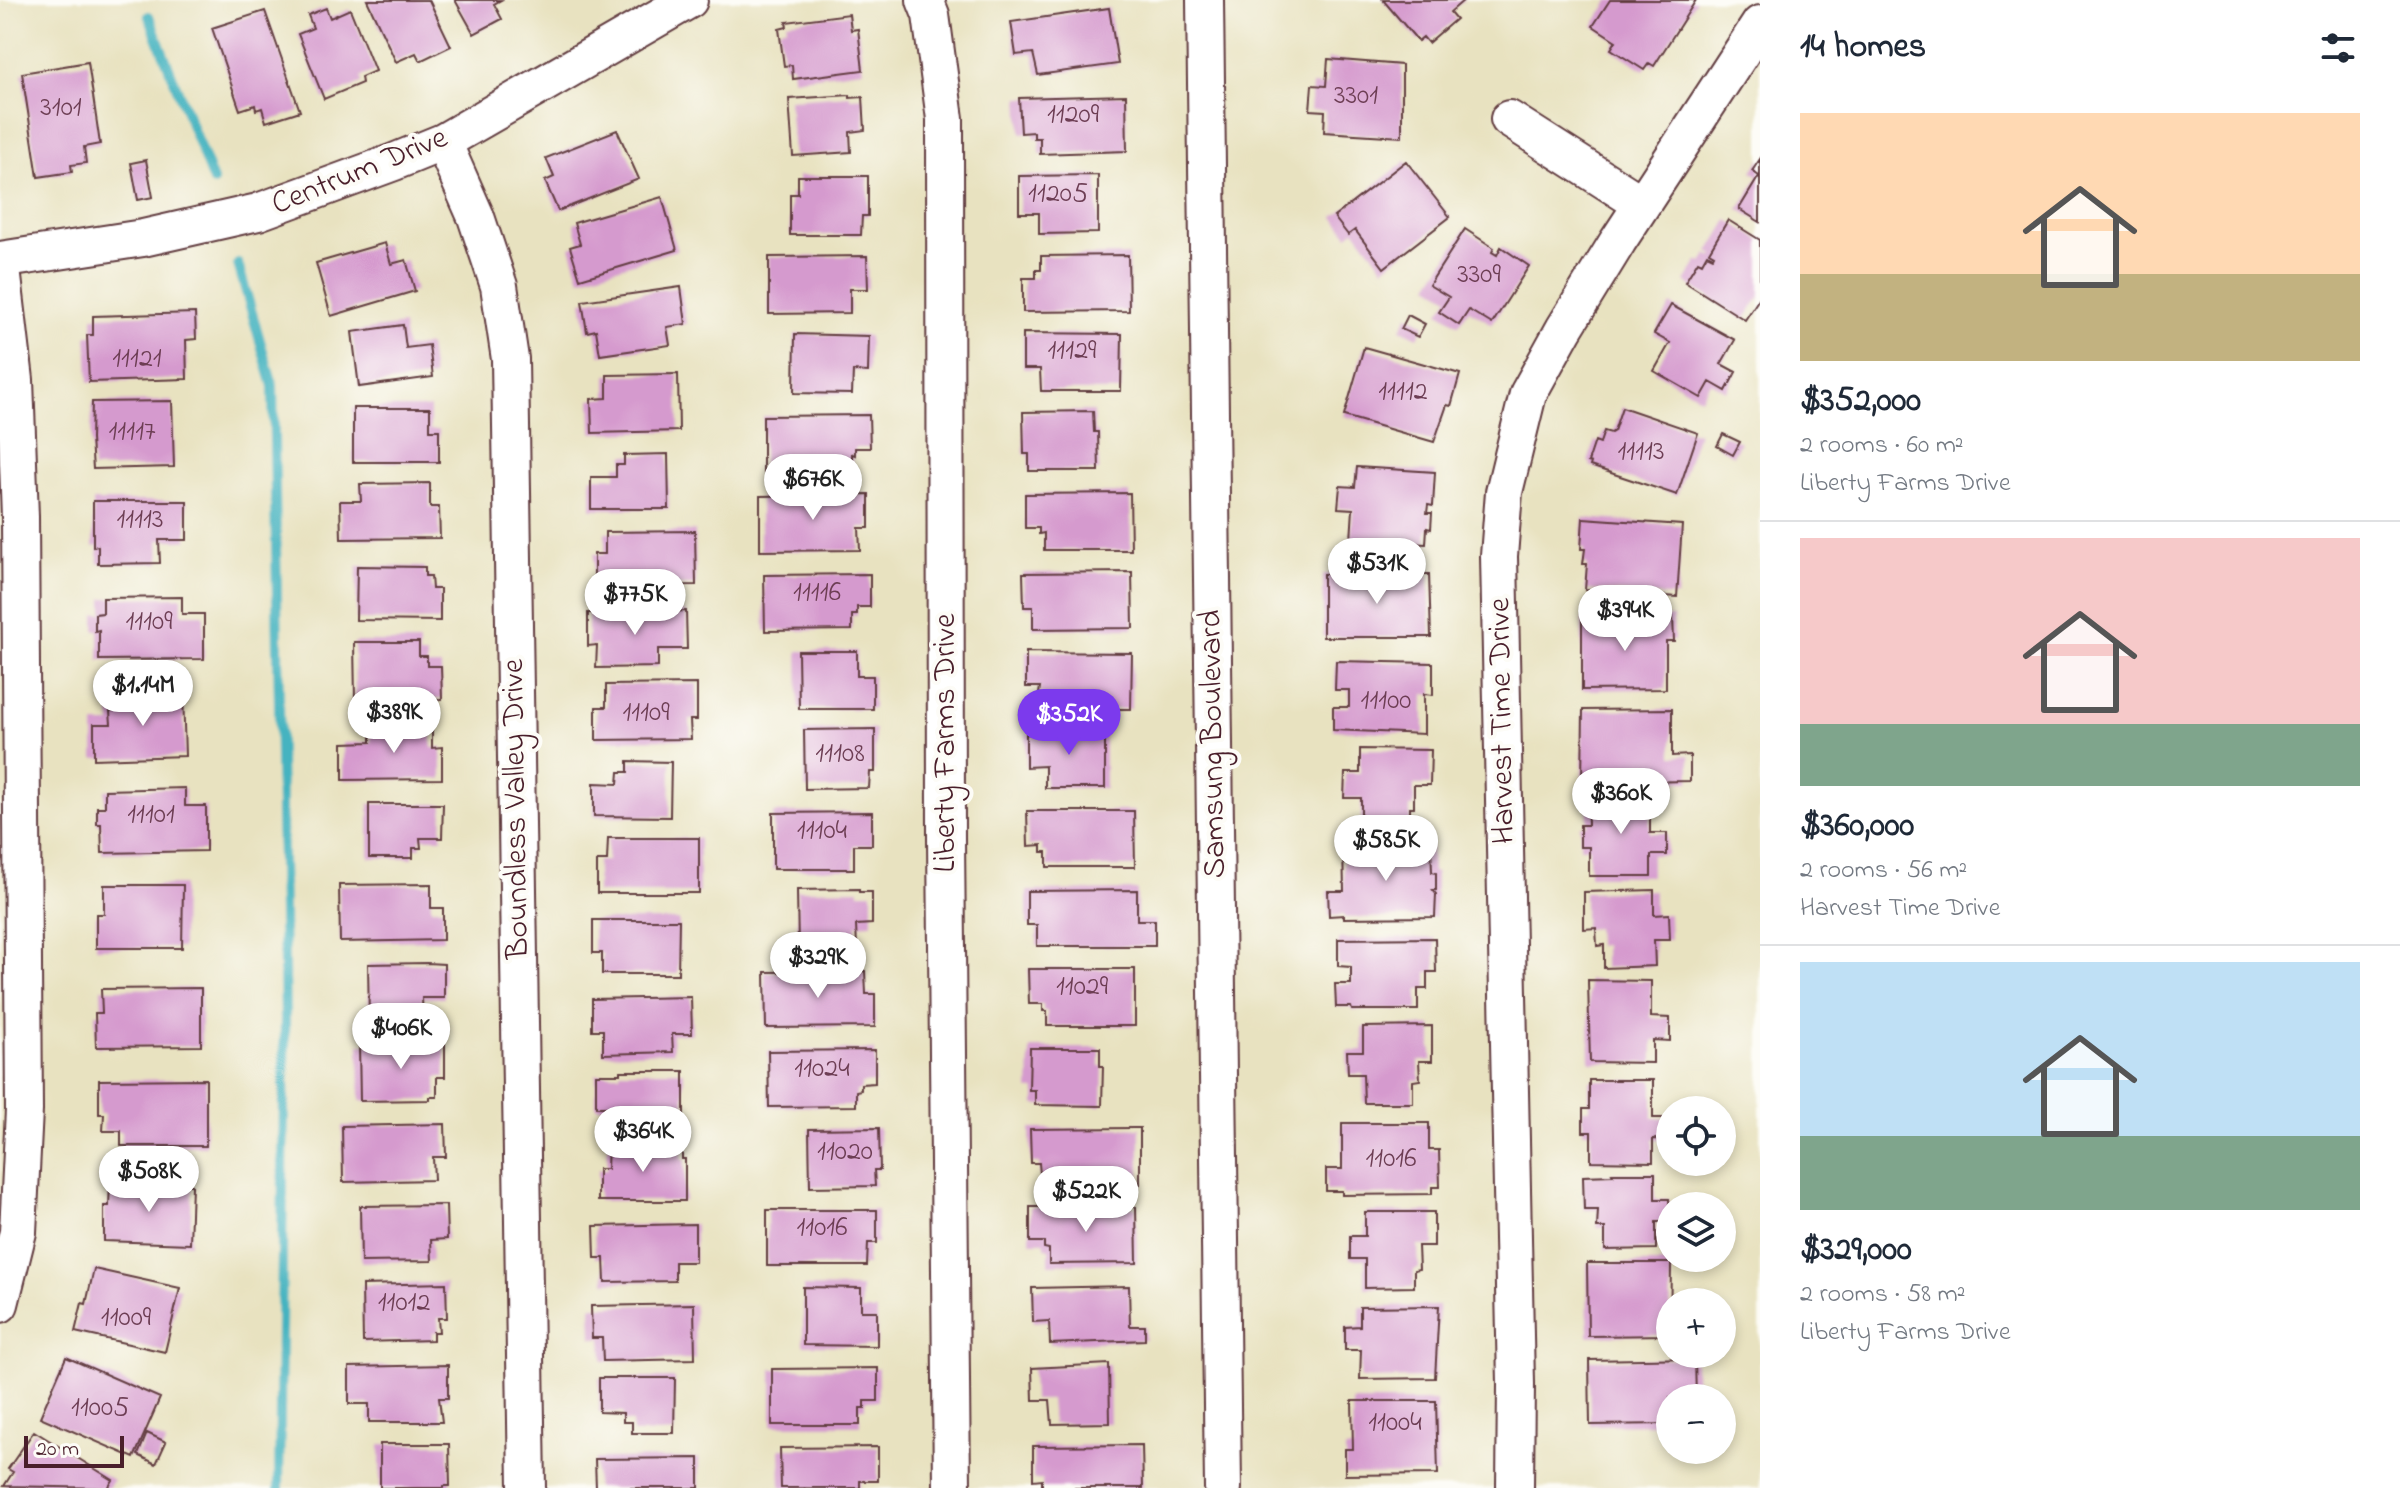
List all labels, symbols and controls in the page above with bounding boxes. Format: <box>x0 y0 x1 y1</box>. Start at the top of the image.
text: 14 homes <box>1800 23 1926 73</box>
icon: filters <box>2316 26 2360 70</box>
house number: 3301 <box>1334 76 1378 117</box>
house number: 3101 <box>40 88 82 129</box>
house number: 11209 <box>1047 95 1100 136</box>
street label: Centrum Drive <box>265 115 456 229</box>
icon: home <box>2008 165 2152 309</box>
house number: 11205 <box>1028 174 1088 215</box>
house number: 3309 <box>1457 255 1501 296</box>
house number: 11129 <box>1047 331 1097 372</box>
house number: 11121 <box>112 339 162 380</box>
house number: 11112 <box>1378 372 1428 413</box>
text: $352,000 <box>1800 377 1921 427</box>
house number: 11117 <box>108 412 156 453</box>
text: 2 rooms · 60 m² <box>1800 427 1964 465</box>
house number: 11113 <box>1617 432 1665 473</box>
pin: $676K <box>757 454 869 522</box>
text: $676K <box>782 461 844 499</box>
text: Liberty Farms Drive <box>1800 465 2011 503</box>
house number: 11113 <box>116 500 164 541</box>
pin: $531K <box>1321 538 1433 606</box>
text: $531K <box>1346 545 1408 583</box>
pin: $775K <box>579 569 691 637</box>
house number: 11116 <box>793 573 841 614</box>
text: $775K <box>603 576 667 614</box>
pin: $394K <box>1569 585 1681 653</box>
icon: home <box>2008 590 2152 734</box>
text: $394K <box>1596 592 1654 630</box>
street label: Harvest Time Drive <box>1477 597 1529 845</box>
house number: 11109 <box>125 602 173 643</box>
street label: Samsung Boulevard <box>1188 609 1240 879</box>
street label: Liberty Farms Drive <box>923 613 970 873</box>
street label: Boundless Valley Drive <box>491 658 543 961</box>
pin: $1.14M <box>78 660 208 728</box>
text: $1.14M <box>111 667 175 705</box>
house number: 11100 <box>1361 681 1411 722</box>
pin: $389K <box>338 687 450 755</box>
pin: $352K <box>1013 689 1125 757</box>
house number: 11109 <box>622 693 670 734</box>
text: $389K <box>366 694 422 732</box>
text: $352K <box>1036 696 1102 734</box>
house number: 11108 <box>815 734 865 775</box>
pin: $360K <box>1565 768 1677 836</box>
text: $360K <box>1590 775 1652 813</box>
house number: 11101 <box>127 795 175 836</box>
text: $360,000 <box>1800 802 1914 852</box>
house number: 11104 <box>797 811 848 852</box>
pin: $585K <box>1330 815 1442 883</box>
text: $585K <box>1352 822 1420 860</box>
text: 2 rooms · 56 m² <box>1800 852 1967 890</box>
text: Harvest Time Drive <box>1800 890 2000 928</box>
pin: $329K <box>762 932 874 1000</box>
text: $329K <box>788 939 848 977</box>
house number: 11029 <box>1056 967 1109 1008</box>
pin: $406K <box>345 1003 457 1071</box>
text: $406K <box>370 1010 432 1048</box>
icon: home <box>2008 1014 2152 1158</box>
house number: 11024 <box>794 1049 850 1090</box>
map controls <box>1656 1096 1736 1464</box>
button: locate <box>1656 1096 1736 1176</box>
pin: $364K <box>587 1106 699 1174</box>
text: $364K <box>612 1113 674 1151</box>
house number: 11020 <box>817 1132 873 1173</box>
house number: 11016 <box>1365 1139 1417 1180</box>
pin: $508K <box>93 1146 205 1214</box>
text: $508K <box>117 1153 181 1191</box>
pin: $522K <box>1030 1166 1142 1234</box>
text: $522K <box>1051 1173 1121 1211</box>
button: layers <box>1656 1192 1736 1272</box>
house number: 11016 <box>796 1208 848 1249</box>
text: $329,000 <box>1800 1226 1912 1276</box>
text: 2 rooms · 58 m² <box>1800 1276 1966 1314</box>
house number: 11012 <box>378 1283 430 1324</box>
button: + <box>1656 1288 1736 1368</box>
house number: 11009 <box>101 1298 152 1339</box>
text: Liberty Farms Drive <box>1800 1314 2011 1352</box>
button: − <box>1656 1384 1736 1464</box>
house number: 11005 <box>71 1388 129 1429</box>
house number: 11004 <box>1368 1403 1422 1444</box>
scale bar <box>24 1432 124 1468</box>
text: 20 m <box>36 1434 79 1466</box>

